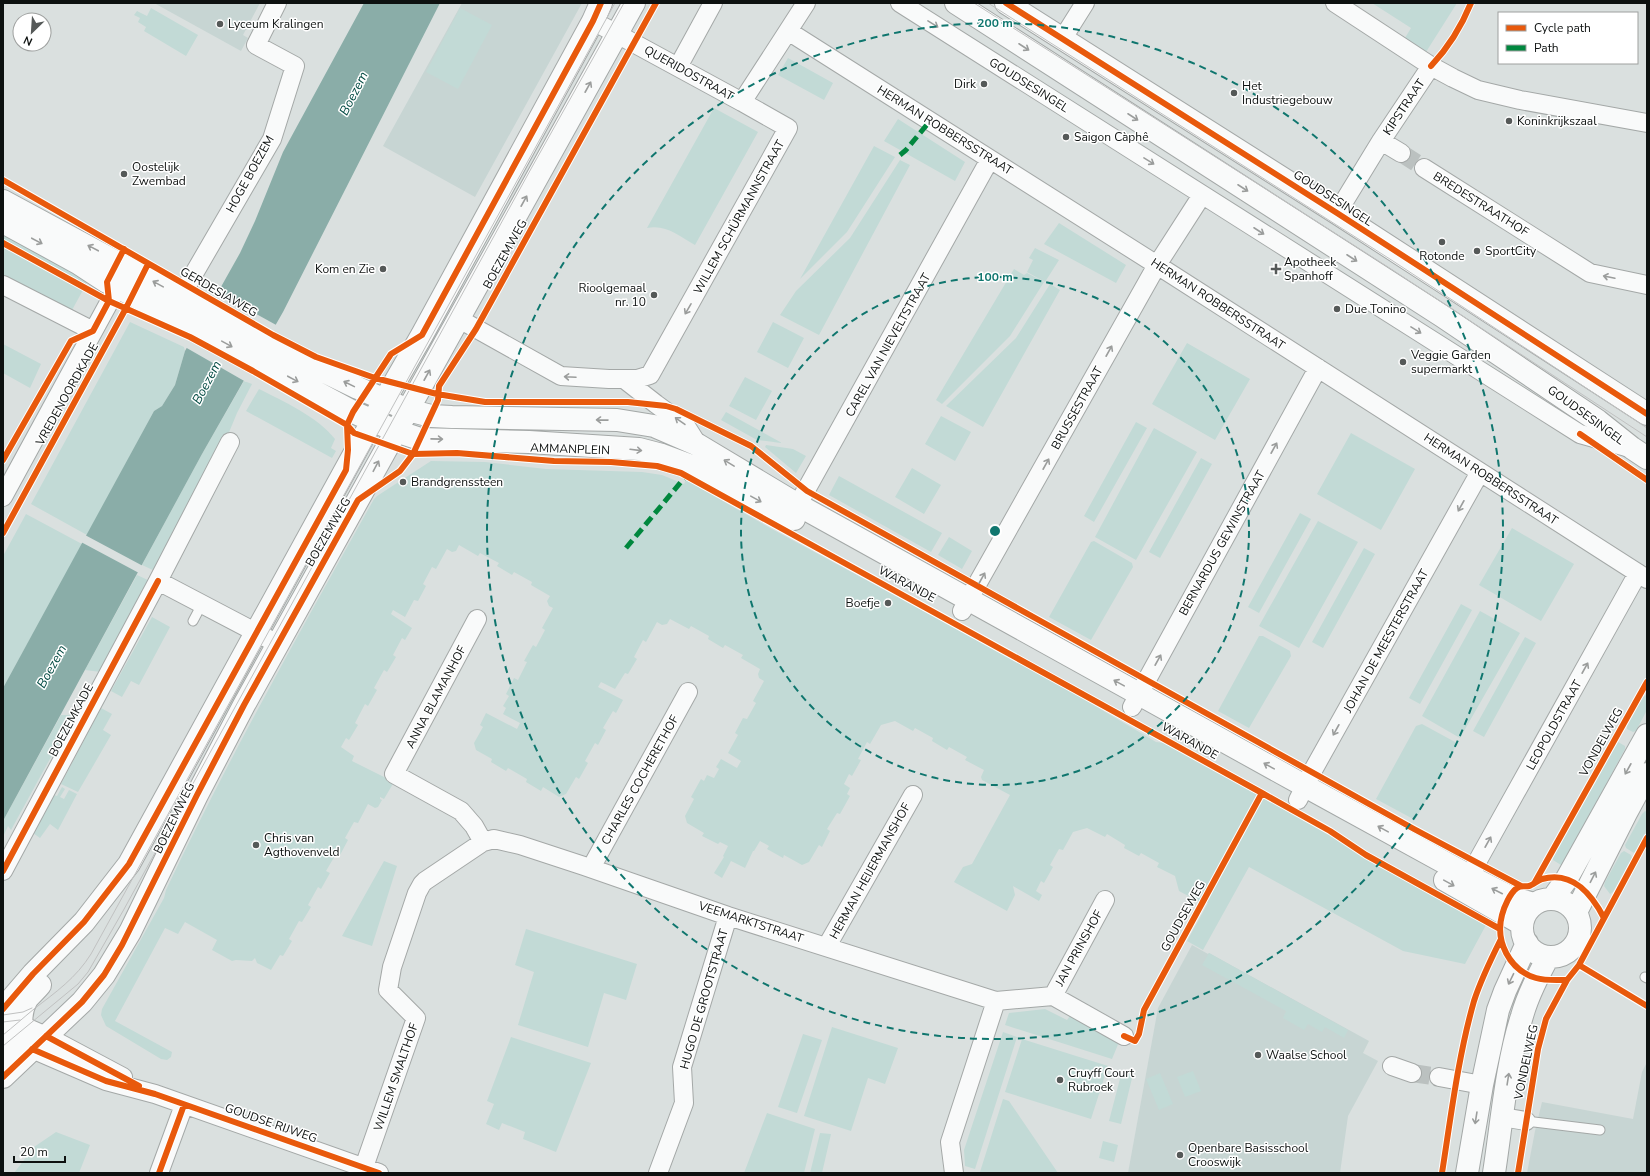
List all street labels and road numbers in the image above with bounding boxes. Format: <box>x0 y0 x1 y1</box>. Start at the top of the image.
street label: QUERIDOSTRAAT <box>641 42 737 105</box>
street label: GOUDSESINGEL <box>986 54 1072 116</box>
street label: KIPSTRAAT <box>1379 75 1429 138</box>
street label: HERMAN ROBBERSSTRAAT <box>874 82 1016 179</box>
street label: HOGE BOEZEM <box>222 133 278 215</box>
street label: WILLEM SCHÜRMANNSTRAAT <box>690 136 789 297</box>
street label: GOUDSESINGEL <box>1290 166 1376 230</box>
street label: BREDESTRAATHOF <box>1430 168 1532 240</box>
street label: BOEZEMWEG <box>479 216 531 292</box>
street label: HERMAN ROBBERSSTRAAT <box>1148 255 1289 354</box>
street label: GERDESIAWEG <box>177 263 261 321</box>
street label: CAREL VAN NIEVELTSTRAAT <box>842 270 935 420</box>
street label: VREDENOORDKADE <box>32 340 102 449</box>
street label: BRUSSESTRAAT <box>1048 363 1107 452</box>
street label: GOUDSESINGEL <box>1544 382 1628 449</box>
street label: HERMAN ROBBERSSTRAAT <box>1421 430 1562 529</box>
street label: AMMANPLEIN <box>530 440 610 458</box>
street label: BERNARDUS GEWINSTRAAT <box>1175 467 1269 619</box>
street label: BOEZEMWEG <box>302 494 354 570</box>
street label: WARANDE <box>876 562 938 606</box>
street label: JOHAN DE MEESTERSTRAAT <box>1339 566 1433 716</box>
street label: ANNA BLAMANHOF <box>402 642 470 751</box>
street label: LEOPOLDSTRAAT <box>1523 676 1586 773</box>
street label: BOEZEMKADE <box>45 681 97 759</box>
street label: VONDELWEG <box>1575 705 1626 780</box>
street label: CHARLES COCHERETHOF <box>598 712 683 848</box>
street label: WARANDE <box>1159 719 1221 763</box>
street label: BOEZEMWEG <box>150 780 198 856</box>
street label: HERMAN HEIJERMANSHOF <box>826 800 914 942</box>
street label: GOUDSEWEG <box>1157 878 1209 954</box>
street label: VEEMARKTSTRAAT <box>696 897 806 947</box>
street label: JAN PRINSHOF <box>1051 907 1107 990</box>
street label: HUGO DE GROOTSTRAAT <box>676 926 732 1071</box>
street label: WILLEM SMALTHOF <box>370 1020 422 1133</box>
street label: VONDELWEG <box>1510 1023 1542 1102</box>
street label: GOUDSE RIJWEG <box>223 1100 319 1146</box>

